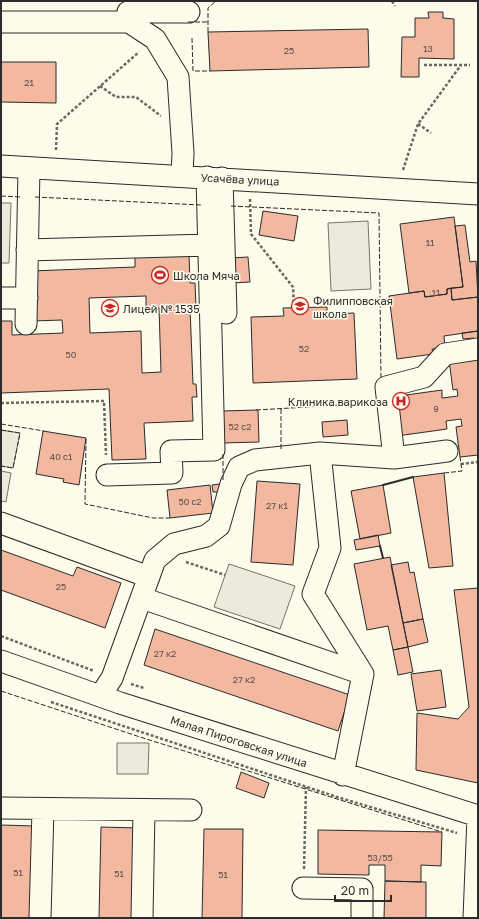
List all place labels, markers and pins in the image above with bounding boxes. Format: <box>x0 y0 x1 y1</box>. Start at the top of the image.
sports icon: Школа Мяча <box>150 265 170 285</box>
place label: Школа Мяча <box>173 269 240 282</box>
place label: Филипповская школа <box>313 294 393 320</box>
school or university icon: Филипповская школа <box>290 296 310 316</box>
school or university icon: Лицей № 1535 <box>100 298 120 318</box>
place label: Лицей № 1535 <box>123 302 200 315</box>
hospital icon: Клиника варикоза <box>391 391 411 411</box>
place label: Клиника варикоза <box>288 395 388 408</box>

